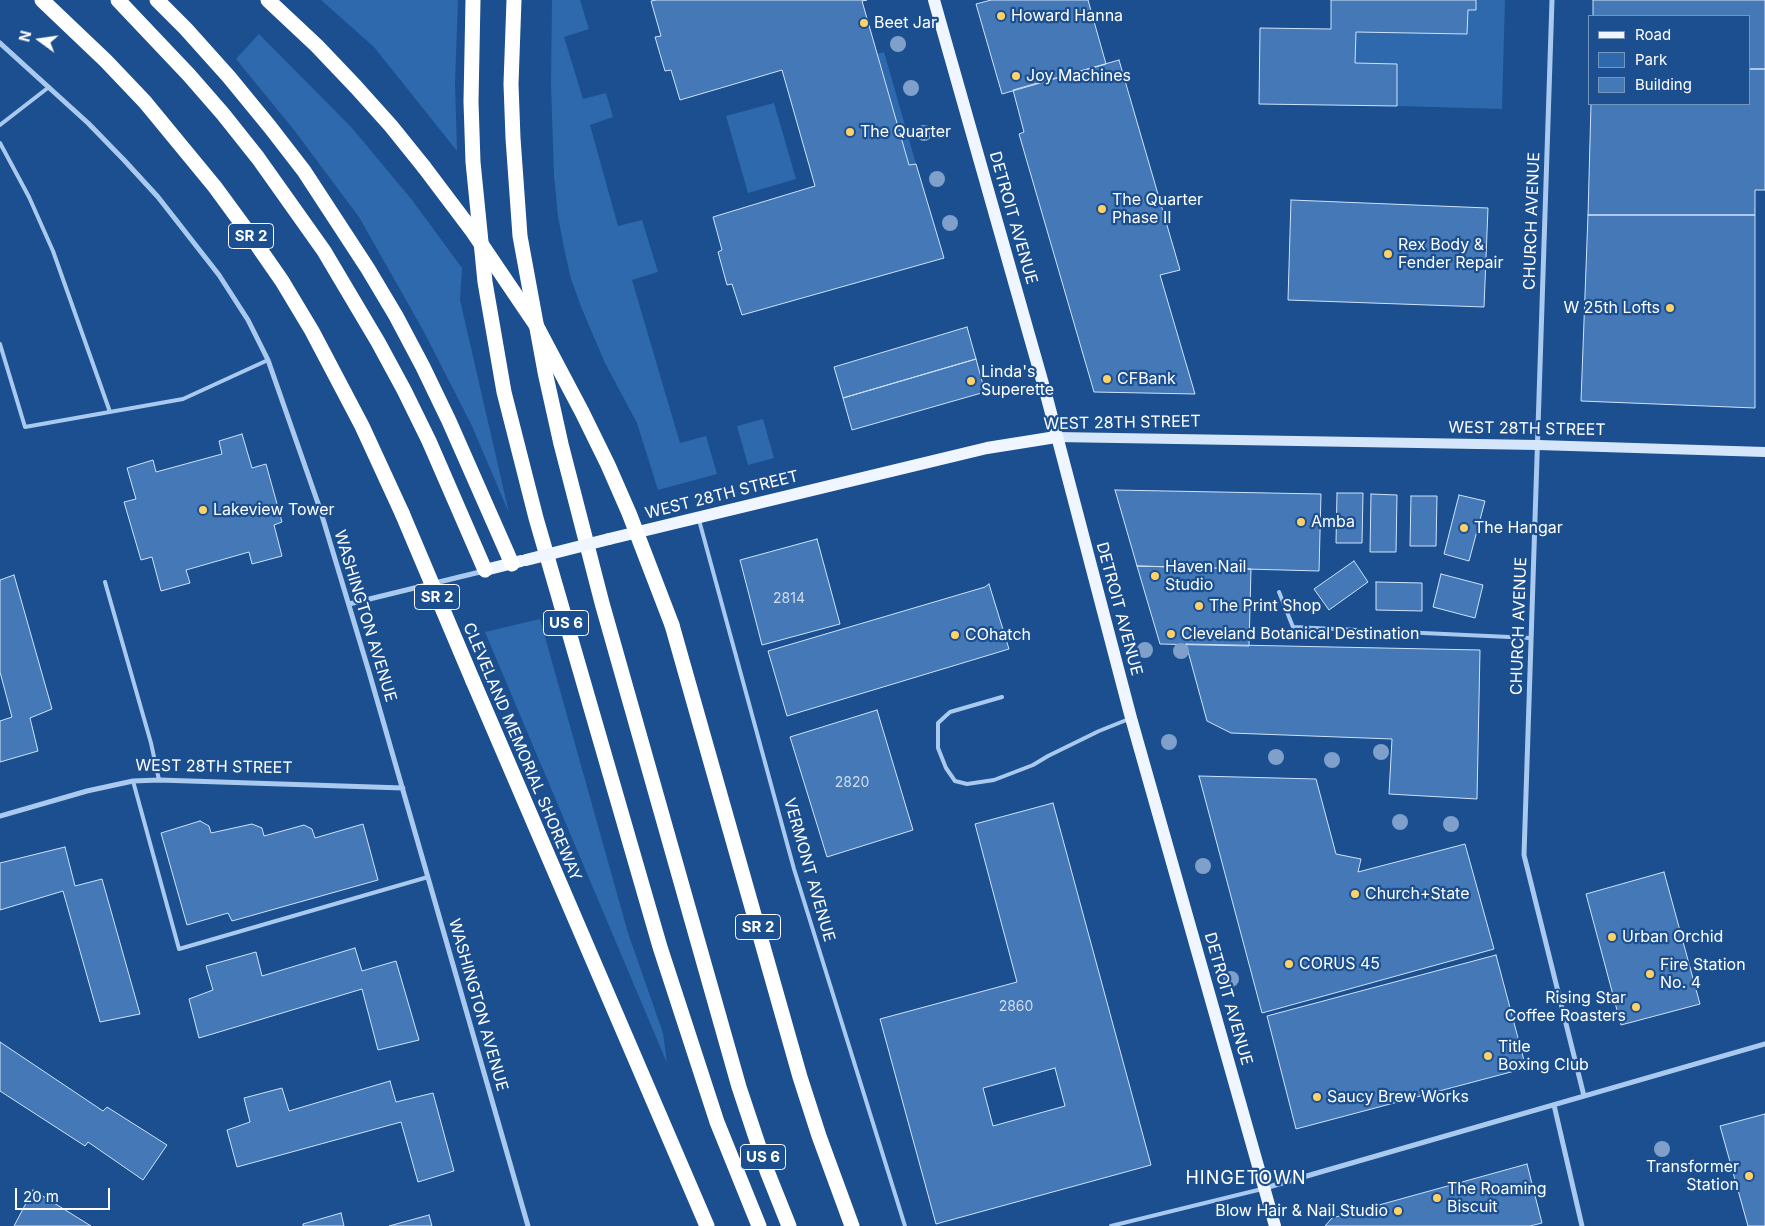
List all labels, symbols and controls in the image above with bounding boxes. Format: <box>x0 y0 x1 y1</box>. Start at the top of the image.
place label: Howard Hanna <box>1011 6 1123 26</box>
marker: Howard Hanna <box>995 10 1007 22</box>
place label: Beet Jar <box>874 13 937 33</box>
north arrow <box>15 15 65 65</box>
legend <box>1588 15 1750 105</box>
marker: Beet Jar <box>858 17 870 29</box>
text: Road <box>1635 25 1671 44</box>
text: N <box>15 29 34 43</box>
text: Park <box>1635 50 1667 69</box>
place label: Joy Machines <box>1026 66 1131 86</box>
marker: Joy Machines <box>1010 70 1022 82</box>
text: Building <box>1635 75 1692 94</box>
place label: The Quarter <box>860 122 951 142</box>
marker: The Quarter <box>844 126 856 138</box>
street label: DETROIT AVENUE <box>985 149 1041 287</box>
street label: CHURCH AVENUE <box>1520 152 1544 290</box>
place label: The Quarter Phase II <box>1112 190 1203 228</box>
marker: The Quarter Phase II <box>1096 203 1108 215</box>
road number: SR 2 <box>228 224 274 248</box>
place label: Rex Body & Fender Repair <box>1398 235 1503 273</box>
marker: Rex Body & Fender Repair <box>1382 248 1394 260</box>
place label: W 25th Lofts <box>1564 298 1660 318</box>
marker: W 25th Lofts <box>1664 302 1676 314</box>
place label: Linda's Superette <box>981 362 1054 400</box>
place label: CFBank <box>1117 369 1176 389</box>
marker: CFBank <box>1101 373 1113 385</box>
marker: Linda's Superette <box>965 375 977 387</box>
street label: WEST 28TH STREET <box>1043 412 1201 434</box>
street label: WEST 28TH STREET <box>1448 418 1606 440</box>
street label: WEST 28TH STREET <box>643 467 801 523</box>
place label: Lakeview Tower <box>213 500 335 520</box>
marker: Lakeview Tower <box>197 504 209 516</box>
place label: Amba <box>1311 512 1355 532</box>
marker: Amba <box>1295 516 1307 528</box>
place label: The Hangar <box>1474 518 1563 538</box>
marker: The Hangar <box>1458 522 1470 534</box>
street label: WASHINGTON AVENUE <box>330 528 400 704</box>
street label: DETROIT AVENUE <box>1092 540 1146 678</box>
place label: Haven Nail Studio <box>1165 557 1246 595</box>
street label: CHURCH AVENUE <box>1507 557 1531 695</box>
marker: Haven Nail Studio <box>1149 570 1161 582</box>
road number: SR 2 <box>414 584 460 610</box>
house number: 2814 <box>773 591 805 607</box>
place label: The Print Shop <box>1209 596 1321 616</box>
marker: The Print Shop <box>1193 600 1205 612</box>
road number: US 6 <box>544 610 588 636</box>
street label: CLEVELAND MEMORIAL SHOREWAY <box>459 620 585 884</box>
place label: Cleveland Botanical Destination <box>1181 624 1420 644</box>
place label: COhatch <box>965 625 1031 645</box>
marker: Cleveland Botanical Destination <box>1165 628 1177 640</box>
marker: COhatch <box>949 629 961 641</box>
street label: WEST 28TH STREET <box>135 756 293 778</box>
house number: 2820 <box>835 775 869 791</box>
street label: VERMONT AVENUE <box>779 796 839 944</box>
place label: Church+State <box>1365 884 1470 904</box>
marker: Church+State <box>1349 888 1361 900</box>
road number: SR 2 <box>736 914 780 940</box>
street label: WASHINGTON AVENUE <box>444 916 512 1094</box>
place label: Urban Orchid <box>1622 927 1723 947</box>
street label: DETROIT AVENUE <box>1200 930 1256 1068</box>
marker: Urban Orchid <box>1606 931 1618 943</box>
place label: CORUS 45 <box>1299 954 1380 974</box>
place label: Fire Station No. 4 <box>1660 955 1746 993</box>
marker: CORUS 45 <box>1283 958 1295 970</box>
marker: Fire Station No. 4 <box>1644 968 1656 980</box>
place label: Rising Star Coffee Roasters <box>1505 988 1626 1026</box>
house number: 2860 <box>999 999 1033 1015</box>
marker: Rising Star Coffee Roasters <box>1630 1001 1642 1013</box>
place label: Title Boxing Club <box>1498 1037 1589 1075</box>
marker: Title Boxing Club <box>1482 1050 1494 1062</box>
place label: Saucy Brew Works <box>1327 1087 1469 1107</box>
marker: Saucy Brew Works <box>1311 1091 1323 1103</box>
road number: US 6 <box>740 1144 786 1170</box>
place label: Transformer Station <box>1646 1157 1739 1195</box>
district label: HINGETOWN <box>1184 1168 1308 1190</box>
marker: Transformer Station <box>1743 1170 1755 1182</box>
scale bar <box>18 1178 112 1210</box>
place label: The Roaming Biscuit <box>1447 1179 1547 1217</box>
text: 20 m <box>23 1187 59 1206</box>
marker: The Roaming Biscuit <box>1431 1192 1443 1204</box>
place label: Blow Hair & Nail Studio <box>1215 1201 1388 1221</box>
marker: Blow Hair & Nail Studio <box>1392 1205 1404 1217</box>

